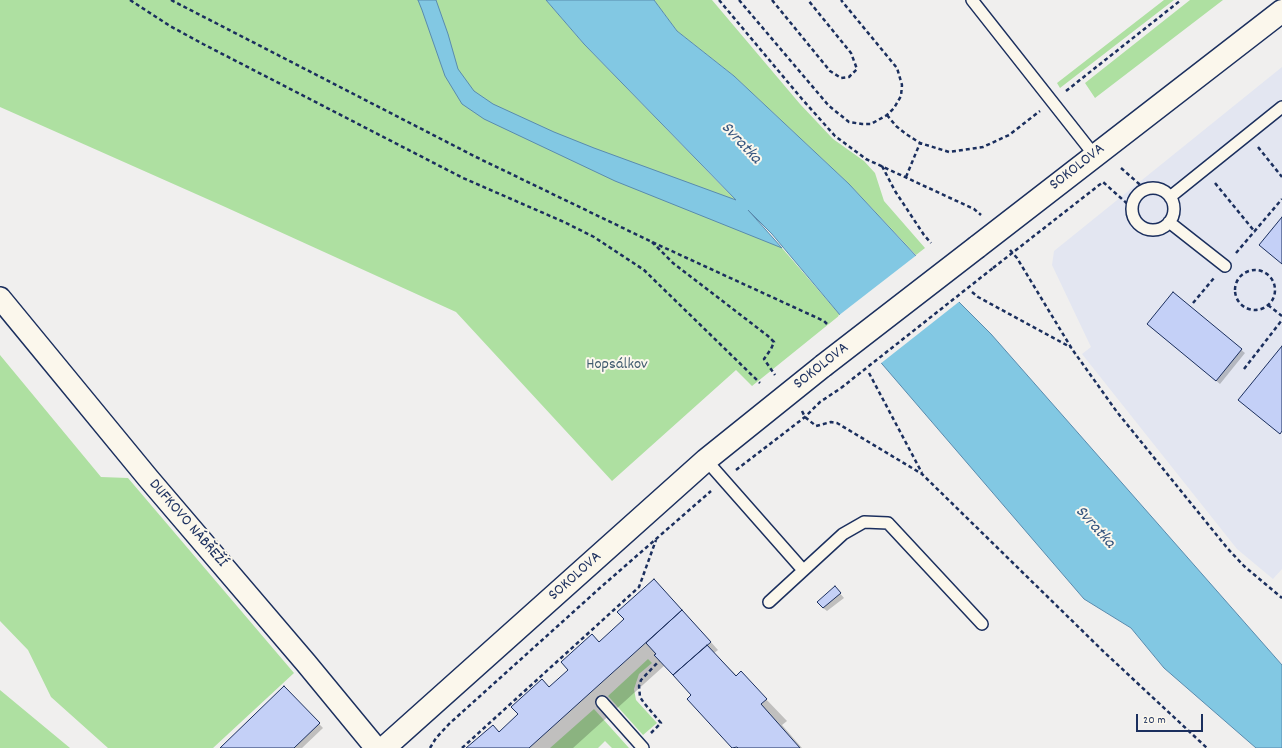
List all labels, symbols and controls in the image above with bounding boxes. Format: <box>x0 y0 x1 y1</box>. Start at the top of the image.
water label: Svratka <box>715 119 765 169</box>
street label: SOKOLOVA <box>1046 140 1110 196</box>
street label: SOKOLOVA <box>790 339 854 395</box>
park label: Hopsálkov <box>586 356 648 376</box>
street label: DUFKOVO NÁBŘEŽÍ <box>144 476 230 572</box>
water label: Svratka <box>1070 503 1118 553</box>
street label: SOKOLOVA <box>545 548 607 606</box>
scale bar <box>1138 706 1205 732</box>
text: 20 m <box>1143 712 1166 729</box>

